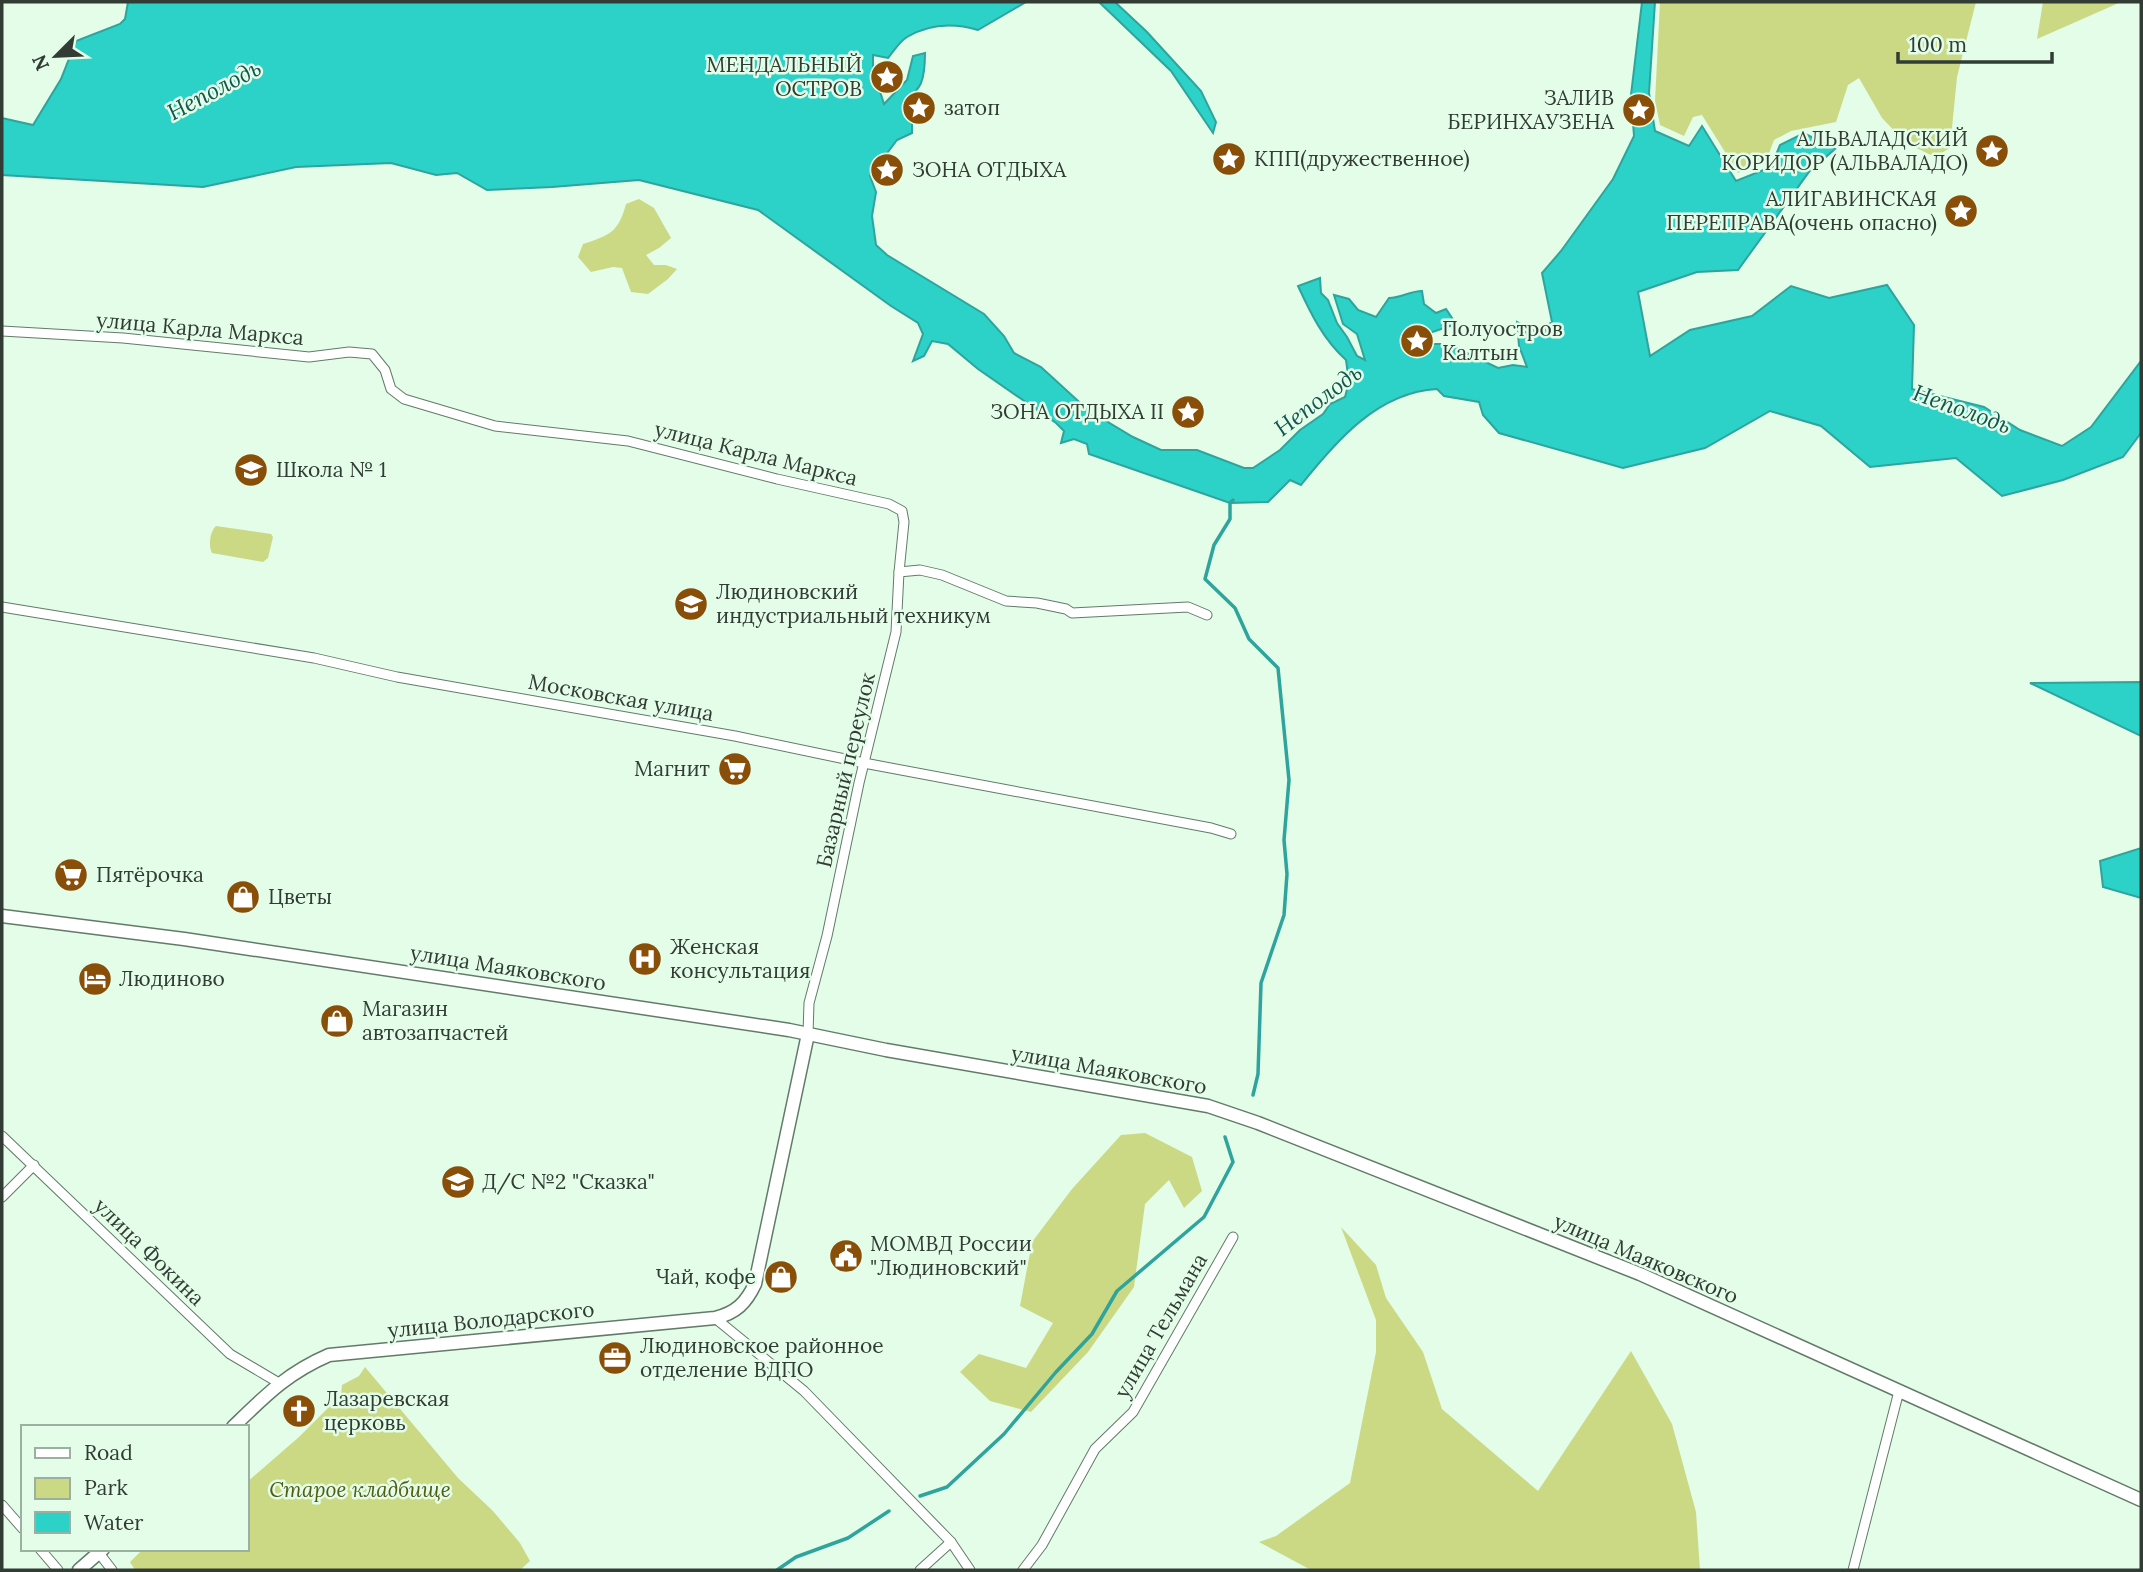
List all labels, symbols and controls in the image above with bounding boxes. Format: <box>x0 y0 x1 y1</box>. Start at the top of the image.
north arrow <box>21 21 91 91</box>
scale bar <box>1898 21 2052 65</box>
text: 100 m <box>1909 31 1967 58</box>
text: N <box>26 51 54 75</box>
place label: МЕНДАЛЬНЫЙ ОСТРОВ <box>706 51 862 102</box>
water label: Неполодь <box>162 53 266 126</box>
place icon: МЕНДАЛЬНЫЙ ОСТРОВ <box>868 58 906 96</box>
place label: ЗАЛИВ БЕРИНХАУЗЕНА <box>1447 84 1615 135</box>
place icon: затоп <box>900 89 938 127</box>
place icon: ЗАЛИВ БЕРИНХАУЗЕНА <box>1620 91 1658 129</box>
place label: затоп <box>944 94 1000 121</box>
place label: АЛЬВАЛАДСКИЙ КОРИДОР (АЛЬВАЛАДО) <box>1721 125 1968 176</box>
place icon: АЛЬВАЛАДСКИЙ КОРИДОР (АЛЬВАЛАДО) <box>1973 132 2011 170</box>
place icon: КПП(дружественное) <box>1210 140 1248 178</box>
place label: КПП(дружественное) <box>1254 145 1470 172</box>
place icon: ЗОНА ОТДЫХА <box>868 151 906 189</box>
place label: ЗОНА ОТДЫХА <box>912 156 1067 183</box>
place label: АЛИГАВИНСКАЯ ПЕРЕПРАВА(очень опасно) <box>1666 185 1937 236</box>
place icon: АЛИГАВИНСКАЯ ПЕРЕПРАВА(очень опасно) <box>1942 192 1980 230</box>
street label: улица Карла Маркса <box>95 306 305 351</box>
place label: Полуостров Калтын <box>1442 315 1563 366</box>
place icon: Полуостров Калтын <box>1398 322 1436 360</box>
water label: Неполодь <box>1268 357 1367 442</box>
water label: Неполодь <box>1909 377 2015 440</box>
place icon: ЗОНА ОТДЫХА II <box>1169 393 1207 431</box>
place label: ЗОНА ОТДЫХА II <box>990 398 1164 425</box>
street label: улица Карла Маркса <box>652 415 861 492</box>
school or university icon: Школа № 1 <box>232 451 270 489</box>
place label: Школа № 1 <box>276 456 387 483</box>
place label: Людиновский индустриальный техникум <box>716 578 991 629</box>
school or university icon: Людиновский индустриальный техникум <box>672 585 710 623</box>
street label: Московская улица <box>526 668 716 727</box>
street label: Базарный переулок <box>810 669 881 870</box>
supermarket icon: Магнит <box>716 750 754 788</box>
place label: Магнит <box>634 755 710 782</box>
supermarket icon: Пятёрочка <box>52 856 90 894</box>
place label: Пятёрочка <box>96 861 204 888</box>
shop icon: Цветы <box>224 878 262 916</box>
place label: Цветы <box>268 883 332 910</box>
place label: Женская консультация <box>670 933 810 984</box>
street label: улица Маяковского <box>408 939 608 996</box>
hospital icon: Женская консультация <box>626 940 664 978</box>
hotel icon: Людиново <box>76 960 114 998</box>
place label: Людиново <box>119 965 225 992</box>
place label: Магазин автозапчастей <box>362 995 509 1046</box>
shop icon: Магазин автозапчастей <box>318 1002 356 1040</box>
street label: улица Маяковского <box>1009 1039 1209 1100</box>
school or university icon: Д/С №2 "Сказка" <box>439 1163 477 1201</box>
place label: Д/С №2 "Сказка" <box>482 1168 655 1195</box>
street label: улица Фокина <box>88 1192 211 1311</box>
street label: улица Маяковского <box>1550 1207 1743 1310</box>
place label: МОМВД России "Людиновский" <box>870 1230 1032 1281</box>
public building icon: МОМВД России "Людиновский" <box>827 1237 865 1275</box>
street label: улица Тельмана <box>1108 1248 1213 1403</box>
shop icon: Чай, кофе <box>762 1258 800 1296</box>
place label: Чай, кофе <box>655 1263 756 1290</box>
street label: улица Володарского <box>386 1295 596 1344</box>
place label: Людиновское районное отделение ВДПО <box>640 1332 884 1383</box>
office icon: Людиновское районное отделение ВДПО <box>596 1339 634 1377</box>
place label: Лазаревская церковь <box>324 1385 449 1436</box>
church icon: Лазаревская церковь <box>280 1392 318 1430</box>
legend <box>21 1425 248 1551</box>
text: Road <box>84 1439 133 1466</box>
text: Park <box>84 1474 128 1501</box>
park label: Старое кладбище <box>269 1476 451 1503</box>
text: Water <box>84 1509 143 1536</box>

